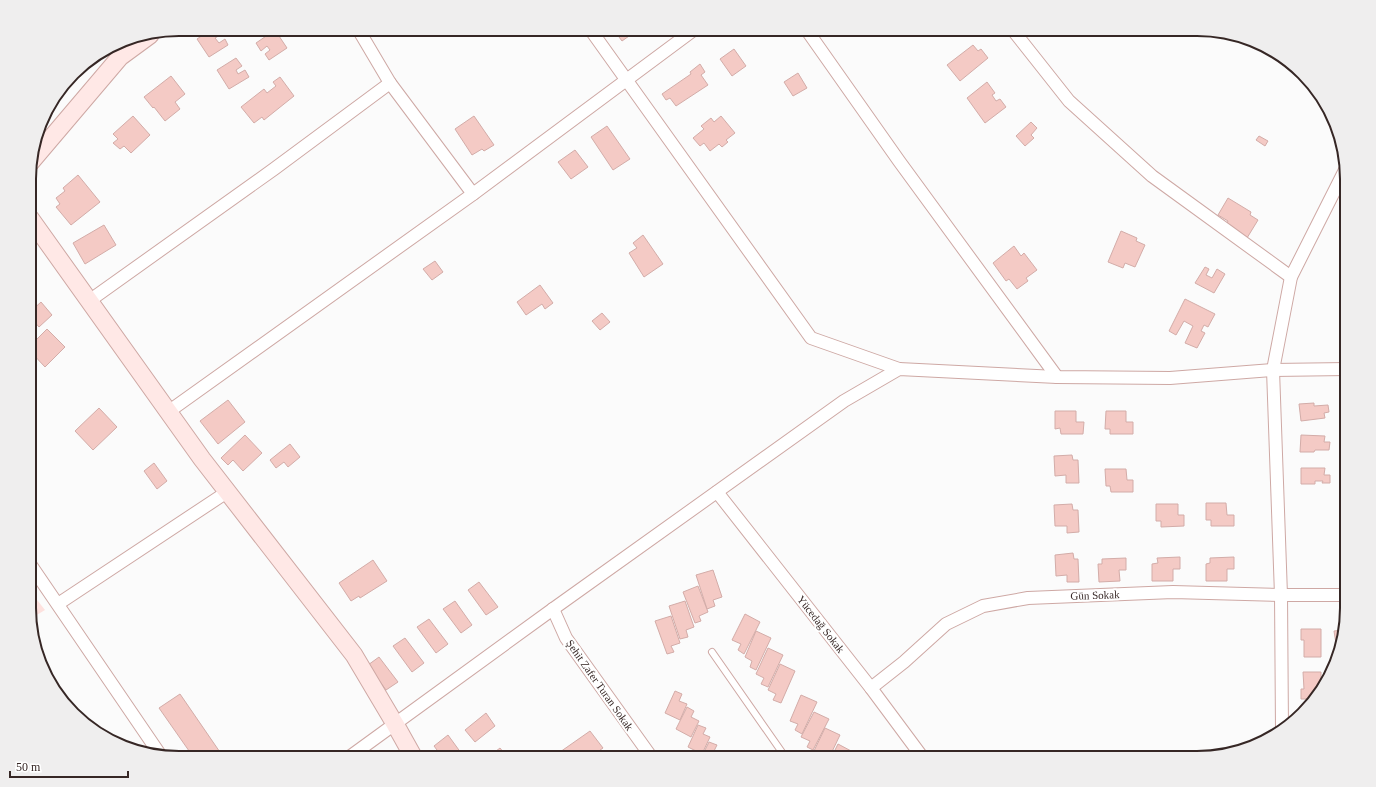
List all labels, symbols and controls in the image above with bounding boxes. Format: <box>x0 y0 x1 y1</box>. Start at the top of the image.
street label: Gün Sokak <box>1070 588 1120 602</box>
street label: Yücedağ Sokak <box>795 593 847 655</box>
street label: Şehit Zafer Turan Sokak <box>564 637 636 733</box>
scale bar <box>10 753 128 779</box>
text: 50 m <box>16 760 41 774</box>

